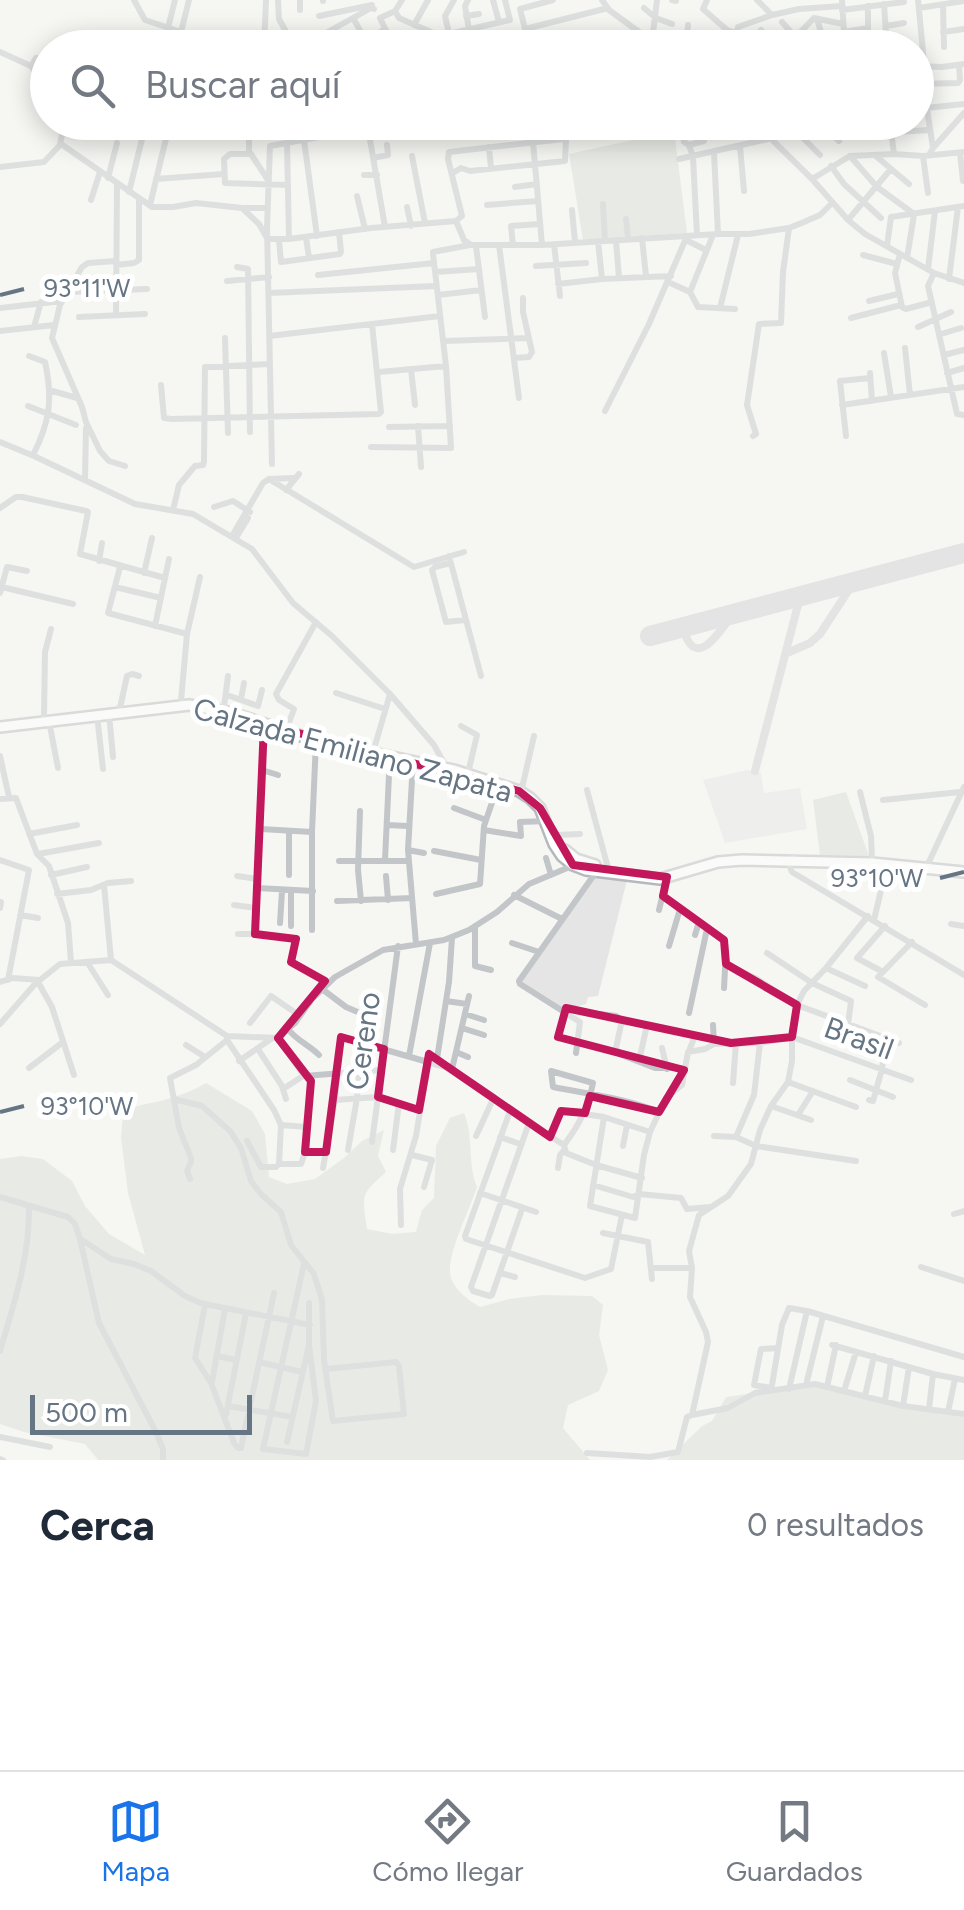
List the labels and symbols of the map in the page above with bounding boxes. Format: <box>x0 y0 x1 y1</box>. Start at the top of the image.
text: 93°11'W <box>44 273 130 303</box>
street label: Calzada Emiliano Zapata <box>189 690 517 810</box>
text: 93°10'W <box>831 863 923 893</box>
street label: Cereno <box>338 990 388 1092</box>
street label: Brasil <box>819 1008 899 1068</box>
text: 93°10'W <box>41 1091 133 1121</box>
scale bar <box>30 1390 252 1434</box>

